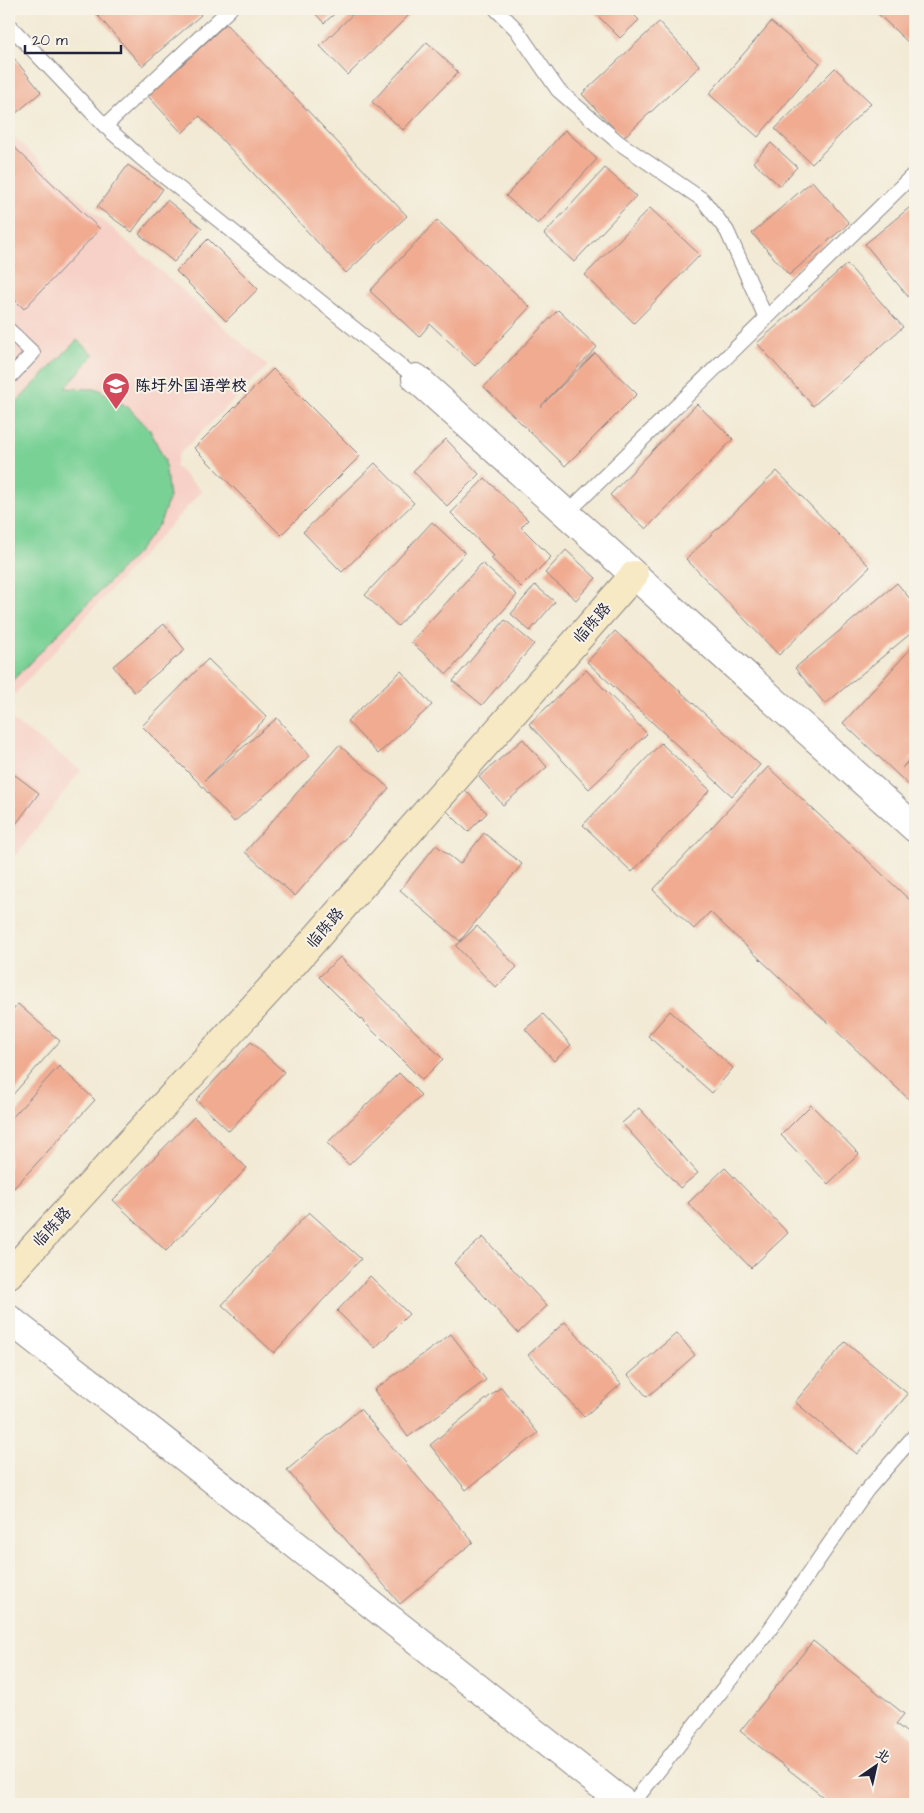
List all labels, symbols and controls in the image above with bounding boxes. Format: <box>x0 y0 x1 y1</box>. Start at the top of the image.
scale bar <box>25 22 121 54</box>
text: 20 m <box>32 30 68 51</box>
school or university icon: 陈圩外国语学校 <box>101 371 131 410</box>
place label: 陈圩外国语学校 <box>135 375 247 397</box>
street label: 临陈路 <box>568 598 616 648</box>
street label: 临陈路 <box>301 903 349 953</box>
street label: 临陈路 <box>28 1202 76 1252</box>
north arrow <box>852 1740 902 1790</box>
text: 北 <box>871 1744 894 1768</box>

